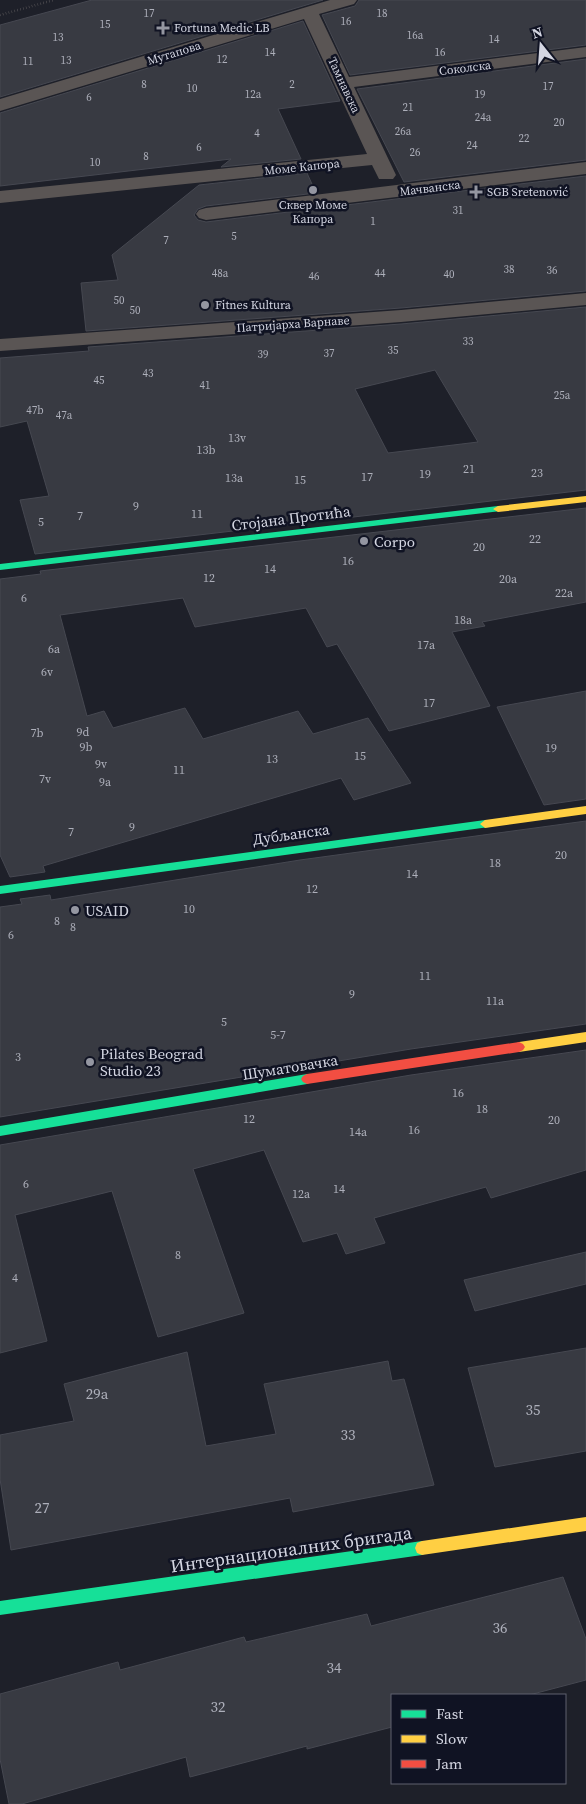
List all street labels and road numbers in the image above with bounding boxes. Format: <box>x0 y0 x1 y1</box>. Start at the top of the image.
street label: Мутапова <box>145 37 204 69</box>
street label: Тамнавска <box>324 54 364 116</box>
street label: Соколска <box>438 57 493 79</box>
street label: Моме Капора <box>264 155 341 179</box>
street label: Мачванска <box>399 176 462 200</box>
street label: Патријарха Варнаве <box>236 312 350 336</box>
street label: Стојана Протића <box>230 500 352 536</box>
street label: Дубљанска <box>251 818 331 850</box>
street label: Шуматовачка <box>241 1049 340 1085</box>
street label: Интернационалних бригада <box>169 1520 414 1578</box>

